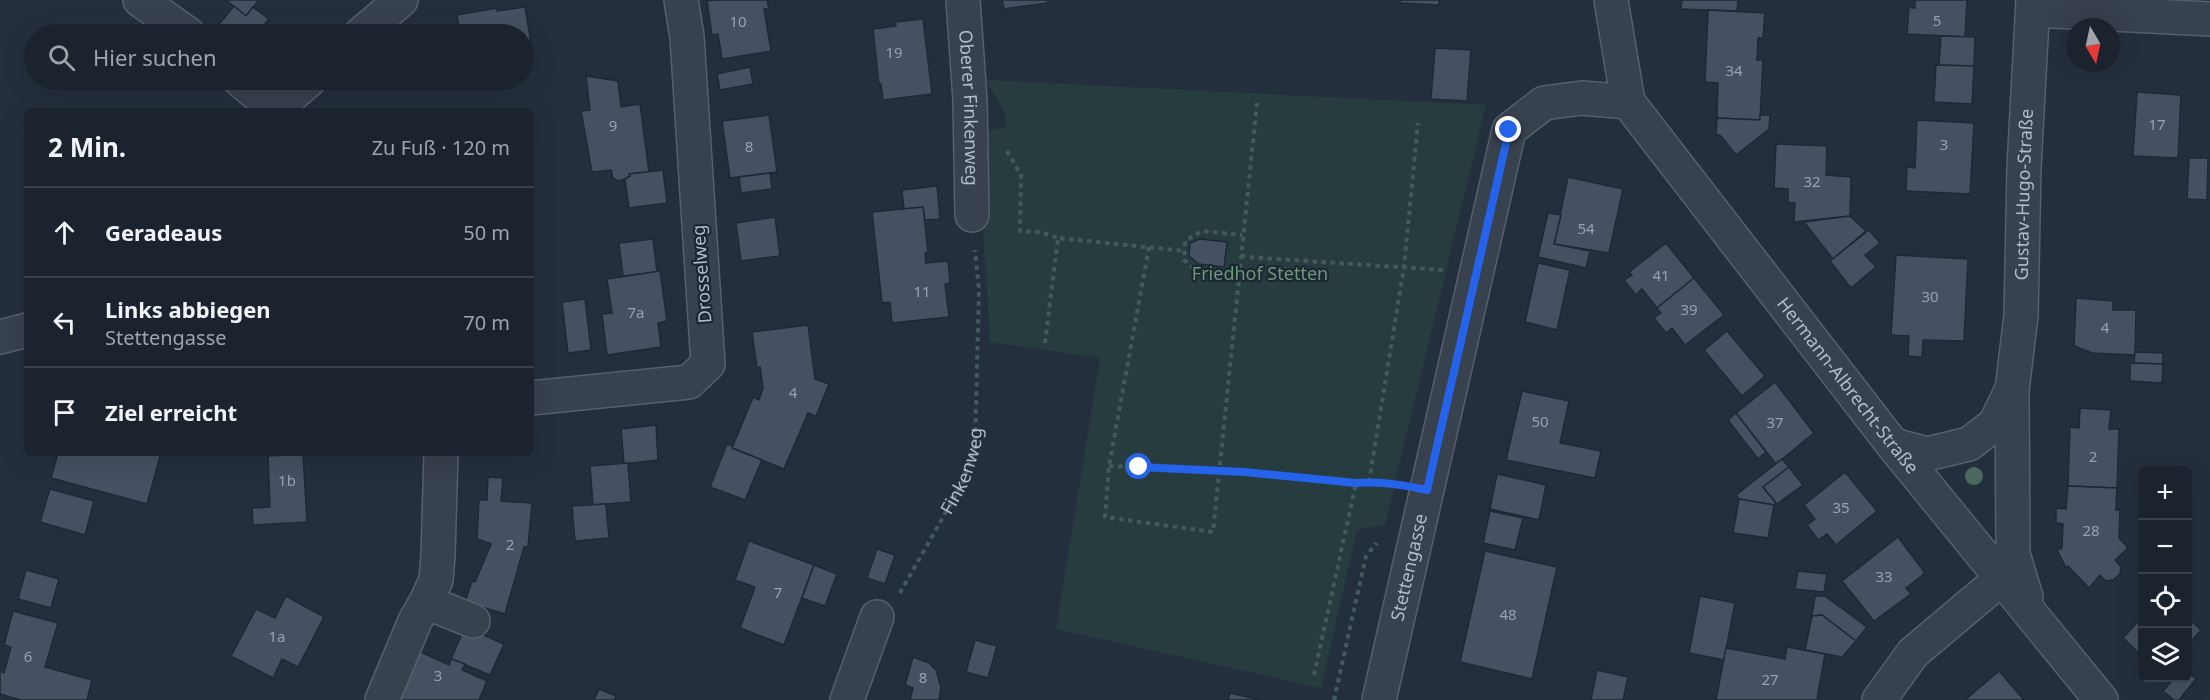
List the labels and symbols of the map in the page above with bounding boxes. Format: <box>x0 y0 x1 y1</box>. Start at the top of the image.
house number: 5 <box>1933 10 1941 30</box>
house number: 10 <box>729 11 747 31</box>
north arrow <box>2066 18 2120 72</box>
street label: Oberer Finkenweg <box>954 29 984 186</box>
house number: 19 <box>885 42 903 62</box>
house number: 34 <box>1725 60 1743 80</box>
street label: Gustav-Hugo-Straße <box>2009 108 2038 281</box>
house number: 17 <box>2148 114 2166 134</box>
house number: 9 <box>609 115 617 135</box>
route end <box>1495 116 1521 142</box>
house number: 3 <box>1940 134 1948 154</box>
house number: 8 <box>745 136 753 156</box>
house number: 32 <box>1803 171 1821 191</box>
house number: 54 <box>1577 218 1595 238</box>
street label: Drosselweg <box>686 224 716 324</box>
park label: Friedhof Stetten <box>1192 261 1328 285</box>
house number: 41 <box>1652 265 1670 285</box>
house number: 11 <box>913 281 931 301</box>
house number: 30 <box>1921 286 1939 306</box>
street label: Hermann-Albrecht-Straße <box>1772 292 1925 478</box>
house number: 39 <box>1680 299 1698 319</box>
house number: 7a <box>628 302 645 322</box>
house number: 4 <box>2101 317 2110 337</box>
house number: 4 <box>789 382 798 402</box>
house number: 50 <box>1531 411 1549 431</box>
house number: 37 <box>1766 412 1784 432</box>
street label: Finkenweg <box>934 428 986 518</box>
house number: 2 <box>2089 446 2097 466</box>
route start <box>1125 453 1151 479</box>
house number: 1b <box>278 470 296 490</box>
house number: 35 <box>1832 497 1850 517</box>
street label: Stettengasse <box>1384 511 1432 623</box>
house number: 28 <box>2082 520 2100 540</box>
house number: 2 <box>506 534 514 554</box>
house number: 33 <box>1875 566 1893 586</box>
house number: 7 <box>774 582 782 602</box>
house number: 48 <box>1499 604 1517 624</box>
house number: 1a <box>269 626 286 646</box>
house number: 6 <box>24 646 32 666</box>
house number: 3 <box>434 665 442 685</box>
house number: 8 <box>919 667 927 687</box>
house number: 27 <box>1761 669 1779 689</box>

